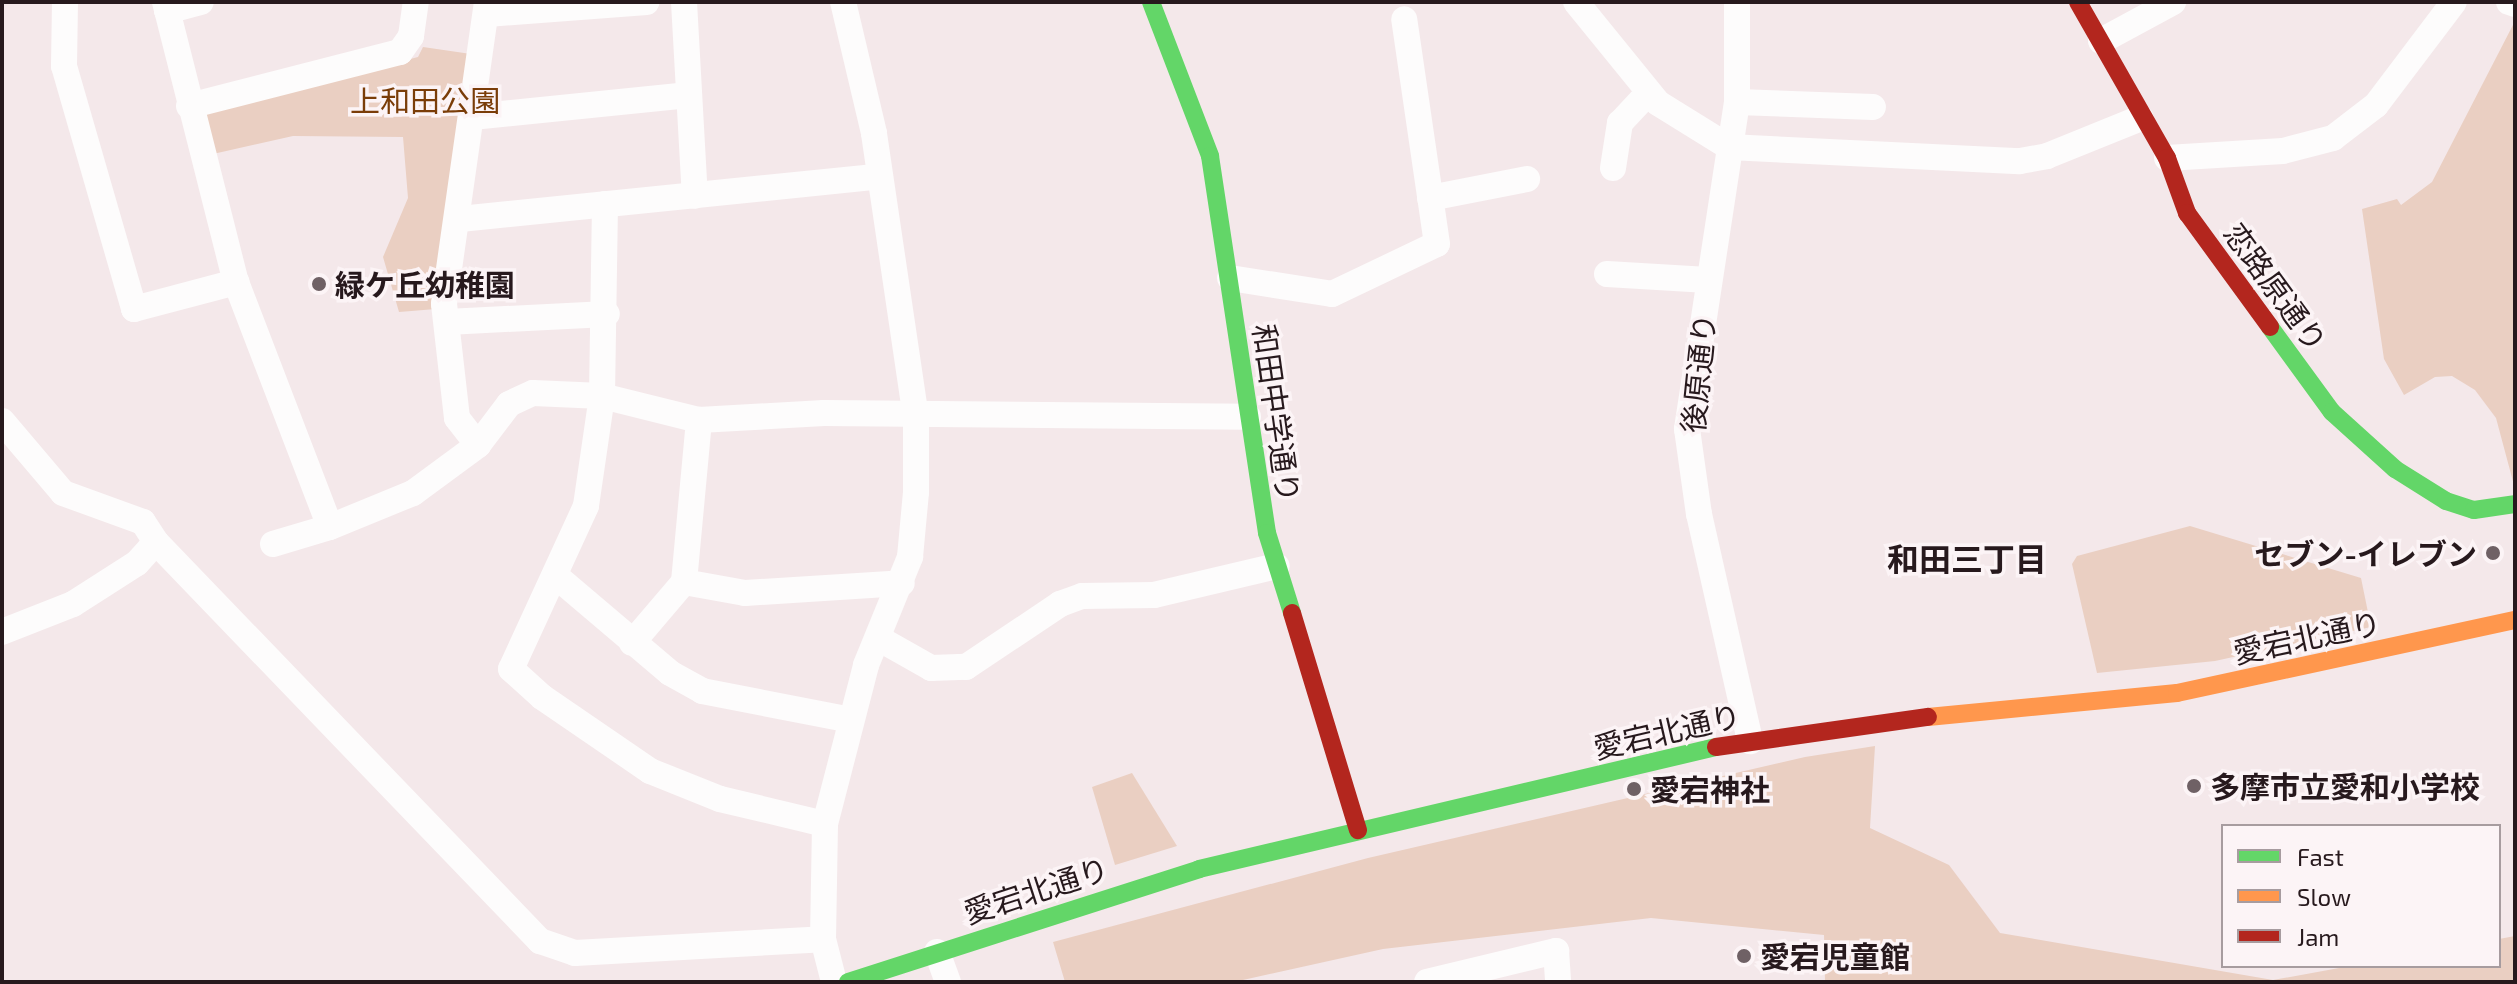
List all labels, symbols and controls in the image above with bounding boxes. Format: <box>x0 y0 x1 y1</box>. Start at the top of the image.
park label: 上和田公園 <box>350 82 500 118</box>
street label: 恋路原通り <box>2217 216 2335 358</box>
place label: 緑ケ丘幼稚園 <box>335 266 515 302</box>
marker: 緑ケ丘幼稚園 <box>310 275 328 293</box>
street label: 後原通り <box>1674 311 1722 435</box>
street label: 和田中学通り <box>1247 321 1307 505</box>
place label: セブン-イレブン <box>2255 535 2477 571</box>
district label: 和田三丁目 <box>1887 539 2047 577</box>
marker: セブン-イレブン <box>2484 544 2502 562</box>
street label: 愛宕北通り <box>2230 604 2384 670</box>
street label: 愛宕北通り <box>1590 697 1744 765</box>
place label: 多摩市立愛和小学校 <box>2210 768 2480 804</box>
place label: 愛宕神社 <box>1650 771 1770 807</box>
marker: 多摩市立愛和小学校 <box>2185 777 2203 795</box>
marker: 愛宕神社 <box>1625 780 1643 798</box>
legend <box>2221 824 2501 968</box>
text: Fast <box>2297 842 2344 871</box>
street label: 愛宕北通り <box>959 850 1113 930</box>
text: Slow <box>2297 882 2351 911</box>
text: Jam <box>2297 922 2339 951</box>
place label: 愛宕児童館 <box>1760 938 1910 974</box>
marker: 愛宕児童館 <box>1735 947 1753 965</box>

